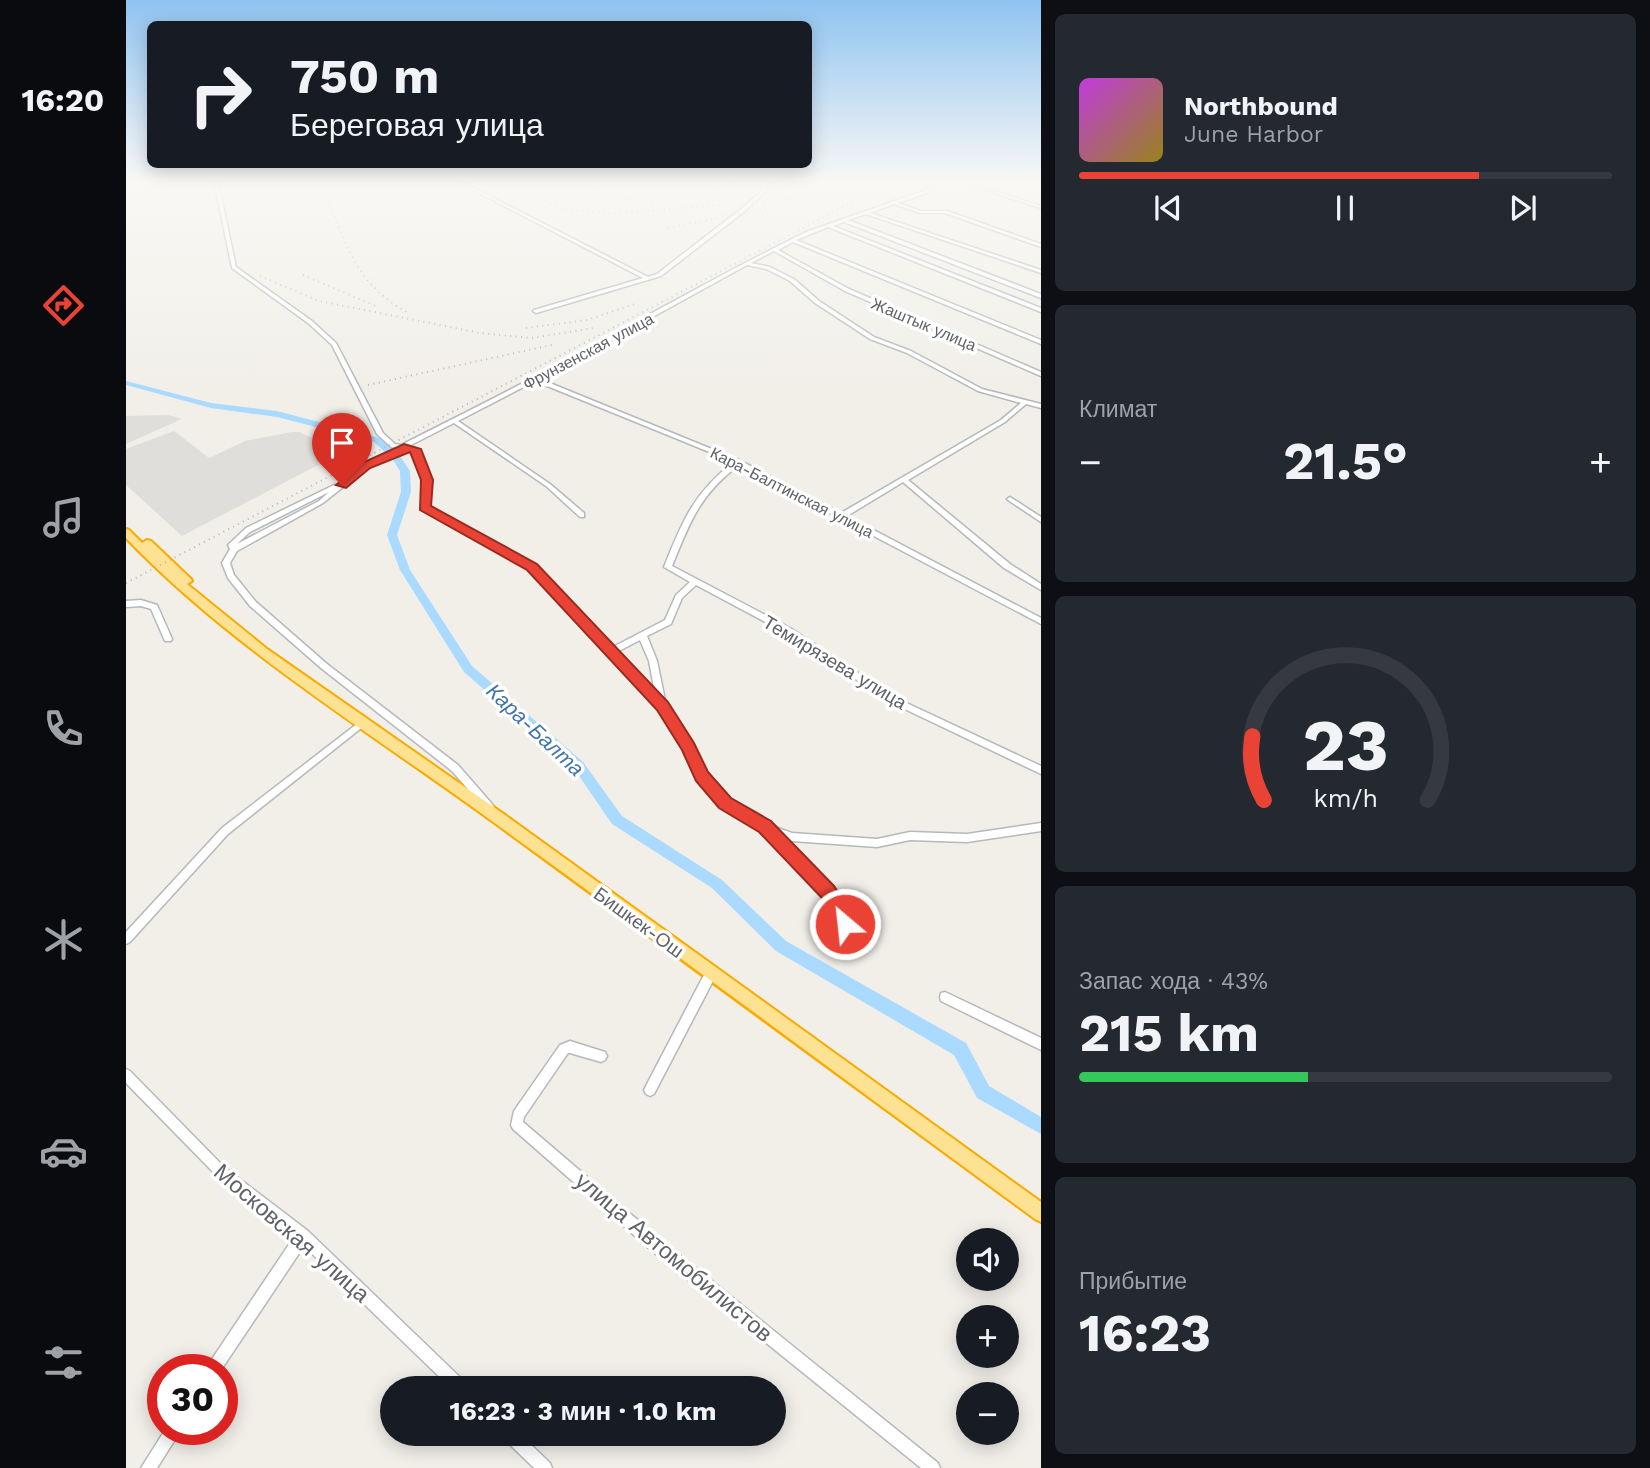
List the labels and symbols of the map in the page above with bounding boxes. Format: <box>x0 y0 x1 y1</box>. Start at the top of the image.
street label: Жаштык улица <box>869 294 979 355</box>
street label: Фрунзенская улица <box>520 309 657 394</box>
pin <box>312 413 372 485</box>
street label: Кара-Балтинская улица <box>707 443 877 542</box>
street label: Темирязева улица <box>759 610 911 715</box>
water label: Кара-Балта <box>481 678 589 781</box>
street label: Бишкек-Ош <box>589 882 688 963</box>
position arrow <box>808 887 882 961</box>
street label: Московская улица <box>208 1159 375 1308</box>
street label: улица Автомобилистов <box>570 1167 778 1348</box>
speed limit sign: 30 <box>147 1354 238 1445</box>

